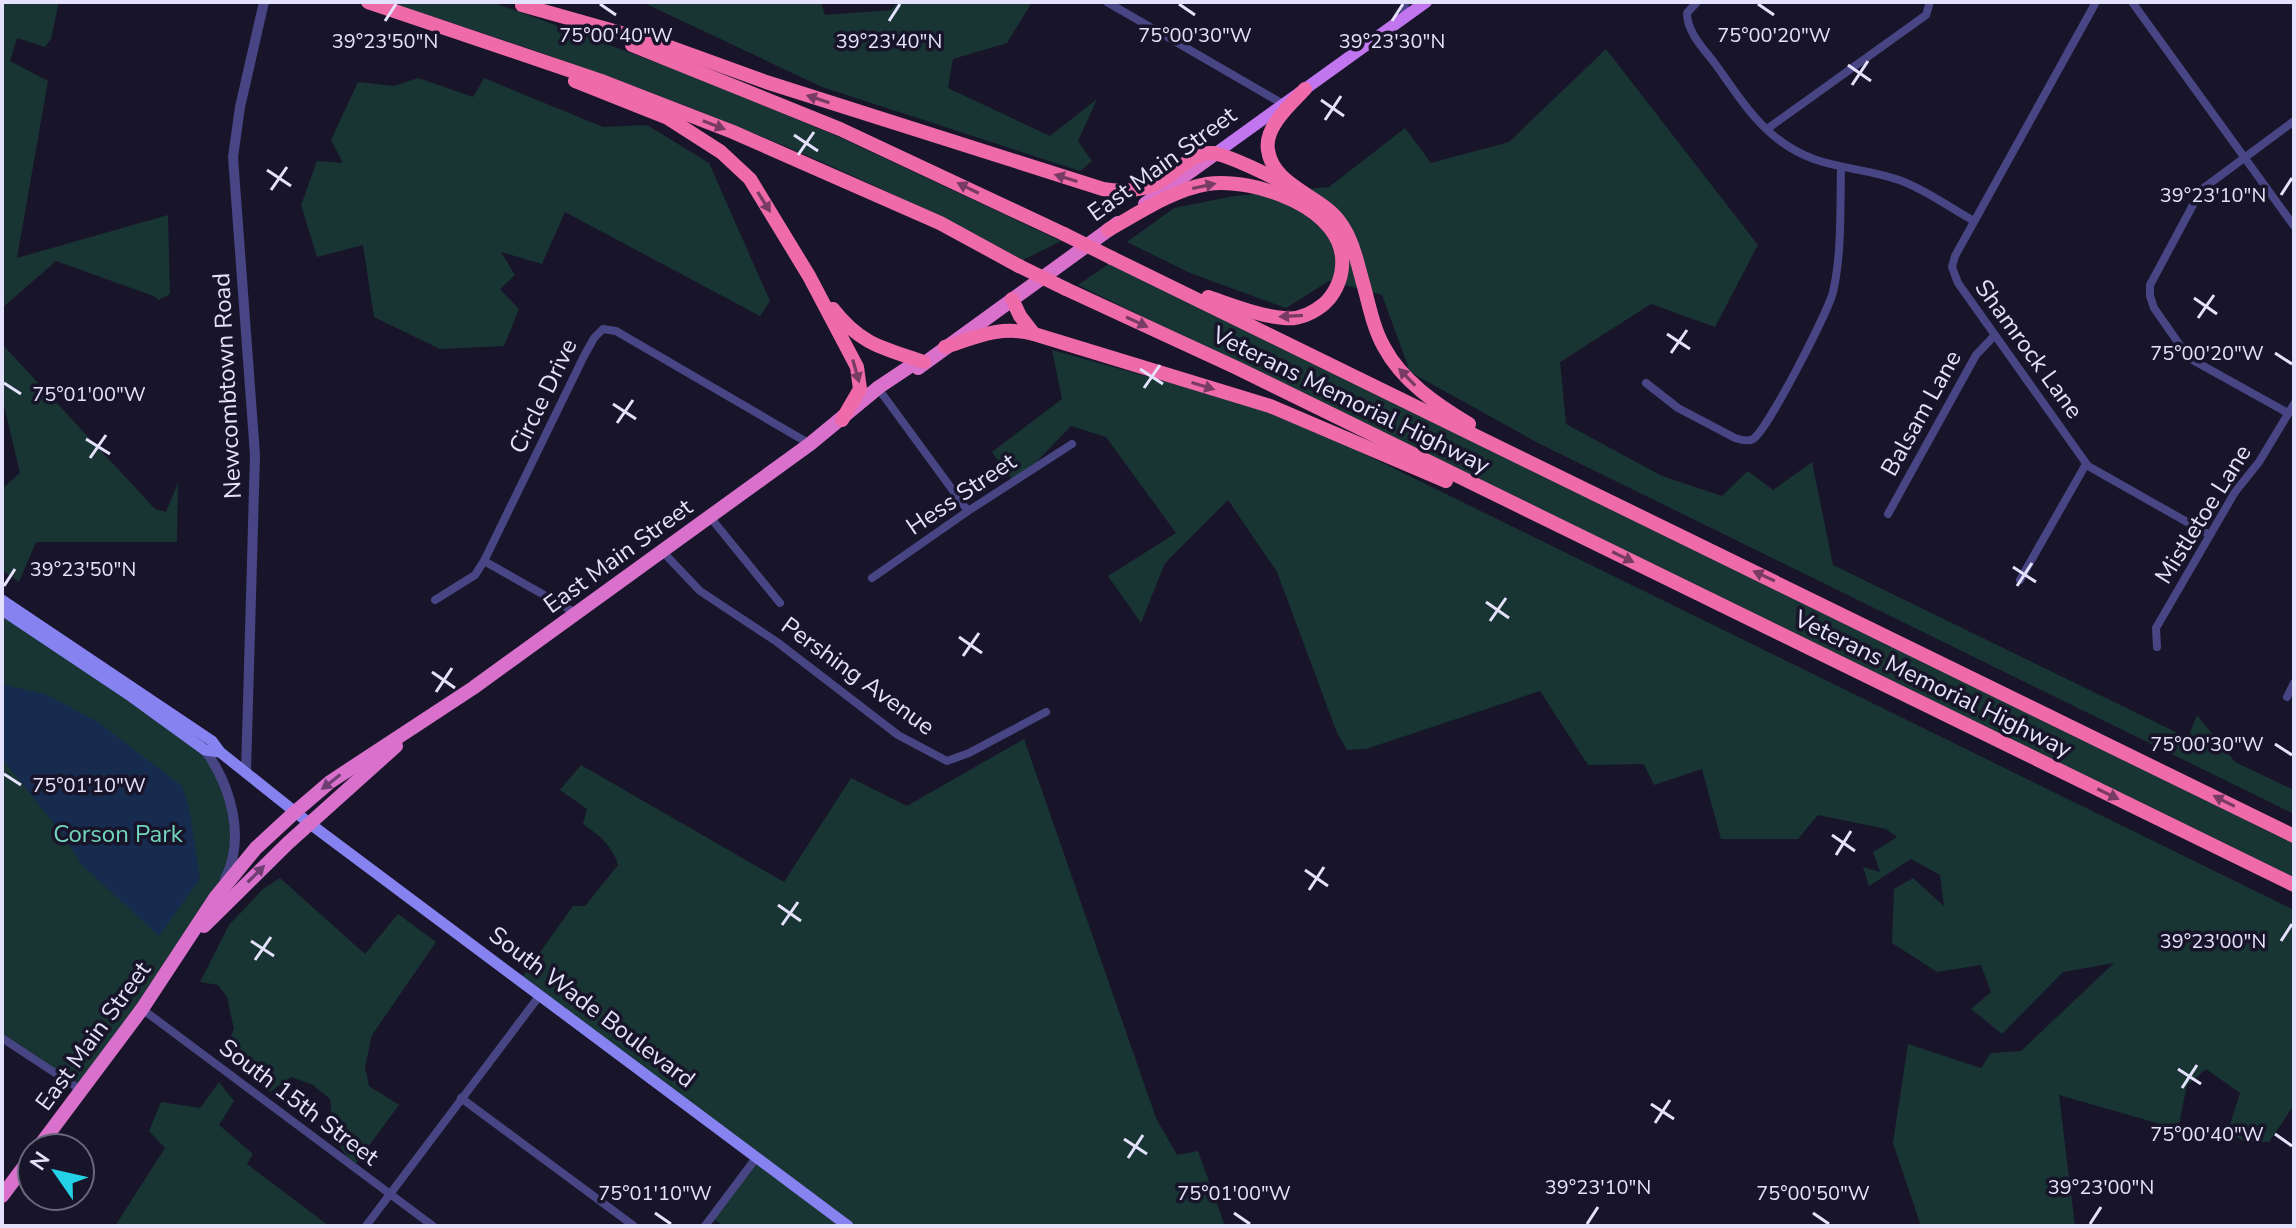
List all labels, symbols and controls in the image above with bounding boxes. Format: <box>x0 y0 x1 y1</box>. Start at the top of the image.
text: 75°00'40"W <box>559 22 673 49</box>
text: 75°00'30"W <box>1138 22 1252 49</box>
text: 75°00'20"W <box>1717 22 1831 49</box>
text: 39°23'50"N <box>332 28 438 55</box>
text: 39°23'40"N <box>836 28 942 55</box>
text: 39°23'30"N <box>1339 28 1445 55</box>
one-way arrow <box>806 92 830 104</box>
street label: East Main Street <box>1081 99 1243 229</box>
one-way arrow <box>702 119 726 132</box>
one-way arrow <box>1053 171 1077 184</box>
one-way arrow <box>1191 179 1216 192</box>
one-way arrow <box>957 181 980 195</box>
text: 39°23'10"N <box>2160 182 2266 209</box>
one-way arrow <box>757 191 771 213</box>
street label: Newcombtown Road <box>205 272 249 500</box>
street label: Shamrock Lane <box>1968 273 2090 425</box>
one-way arrow <box>1278 310 1303 323</box>
one-way arrow <box>1125 315 1148 329</box>
street label: Veterans Memorial Highway <box>1206 318 1496 482</box>
street label: Circle Drive <box>501 333 585 459</box>
text: 75°00'20"W <box>2150 340 2264 367</box>
street label: Balsam Lane <box>1873 344 1969 482</box>
one-way arrow <box>850 359 863 383</box>
one-way arrow <box>1399 368 1417 387</box>
one-way arrow <box>1191 380 1215 393</box>
text: 75°01'00"W <box>32 381 146 408</box>
street label: Mistletoe Lane <box>2147 438 2259 590</box>
street label: Hess Street <box>900 445 1023 542</box>
street label: East Main Street <box>537 491 699 621</box>
one-way arrow <box>1611 550 1634 564</box>
text: 39°23'50"N <box>30 556 136 583</box>
one-way arrow <box>1753 569 1776 583</box>
street label: Veterans Memorial Highway <box>1788 602 2078 766</box>
street label: Pershing Avenue <box>775 610 941 742</box>
text: 75°00'30"W <box>2150 731 2264 758</box>
text: 75°01'10"W <box>32 772 146 799</box>
one-way arrow <box>321 773 341 789</box>
one-way arrow <box>2097 787 2120 800</box>
one-way arrow <box>2213 795 2236 808</box>
park label: Corson Park <box>53 818 184 850</box>
one-way arrow <box>246 865 265 884</box>
street label: South Wade Boulevard <box>482 919 702 1095</box>
text: 39°23'00"N <box>2160 928 2266 955</box>
street label: East Main Street <box>28 955 158 1117</box>
street label: South 15th Street <box>213 1031 386 1173</box>
text: 75°00'40"W <box>2150 1121 2264 1148</box>
north arrow <box>16 1132 96 1212</box>
text: N <box>23 1146 57 1177</box>
text: 39°23'10"N <box>1545 1174 1651 1201</box>
text: 39°23'00"N <box>2048 1174 2154 1201</box>
text: 75°01'10"W <box>598 1180 712 1207</box>
text: 75°01'00"W <box>1177 1180 1291 1207</box>
text: 75°00'50"W <box>1756 1180 1870 1207</box>

